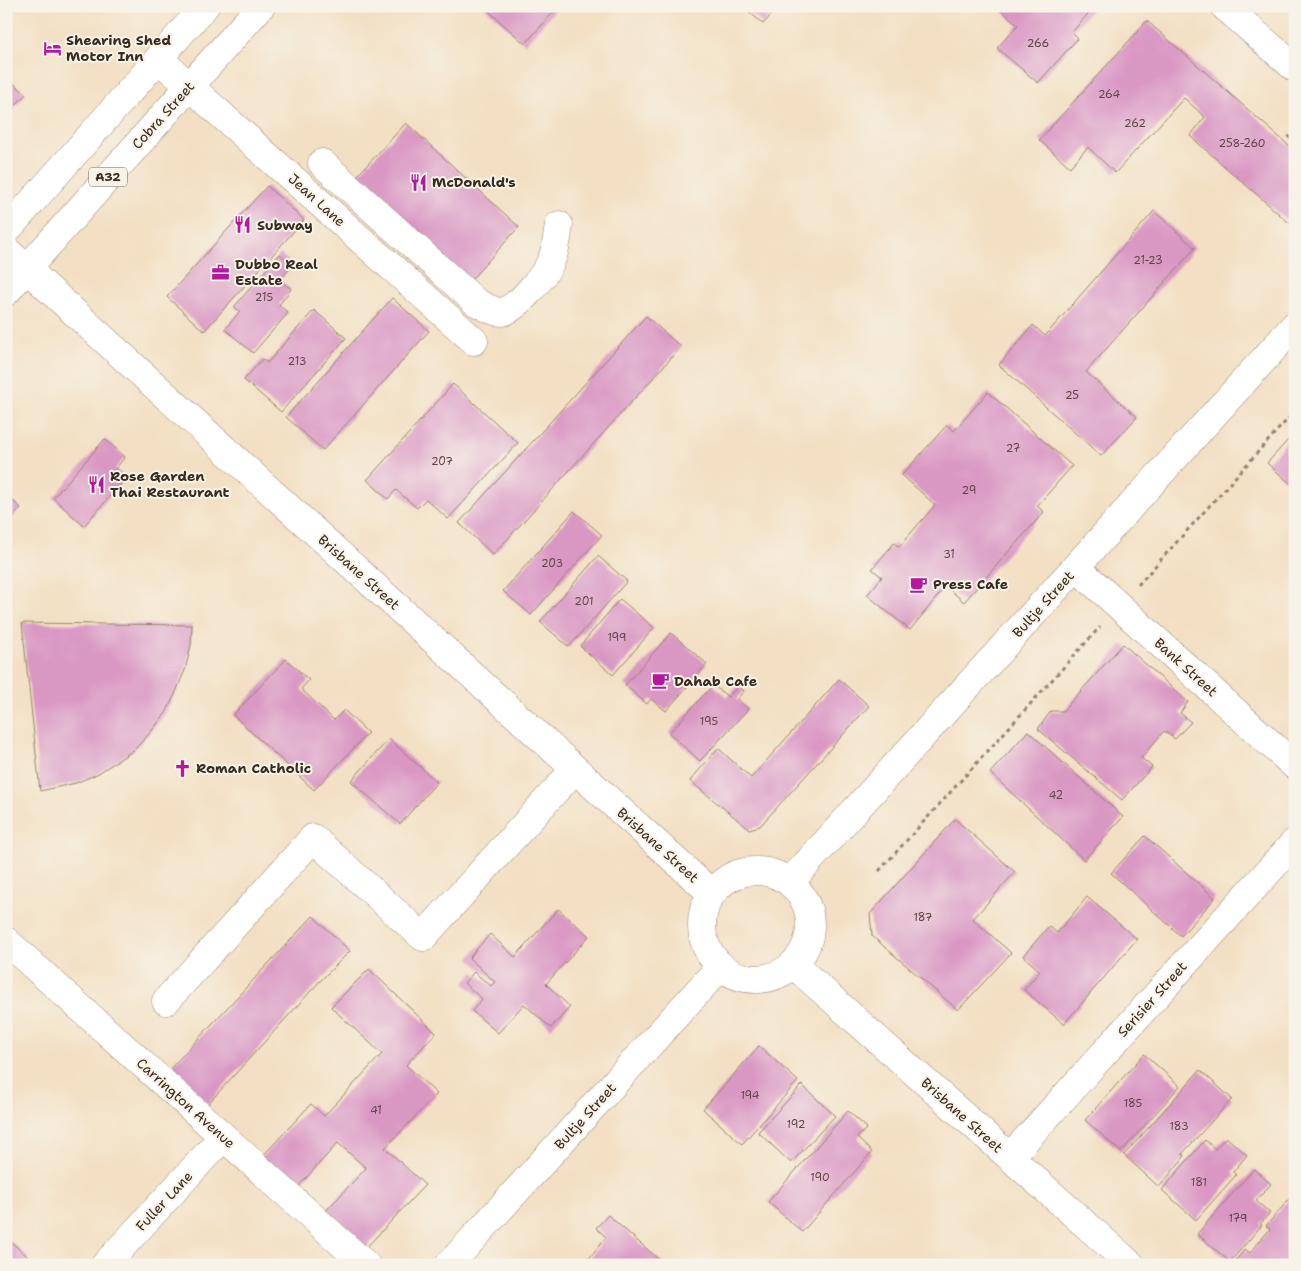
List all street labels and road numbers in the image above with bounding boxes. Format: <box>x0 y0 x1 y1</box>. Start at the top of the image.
street label: Cobra Street <box>128 77 198 153</box>
road number: A32 <box>89 168 127 186</box>
street label: Jean Lane <box>285 170 349 230</box>
street label: Brisbane Street <box>314 531 404 613</box>
street label: Bultje Street <box>1008 567 1078 641</box>
street label: Bank Street <box>1150 634 1222 700</box>
street label: Brisbane Street <box>613 804 703 886</box>
street label: Serisier Street <box>1113 957 1191 1041</box>
street label: Carrington Avenue <box>133 1054 239 1152</box>
street label: Brisbane Street <box>917 1074 1007 1156</box>
street label: Bultje Street <box>550 1079 620 1153</box>
street label: Fuller Lane <box>132 1167 196 1235</box>

